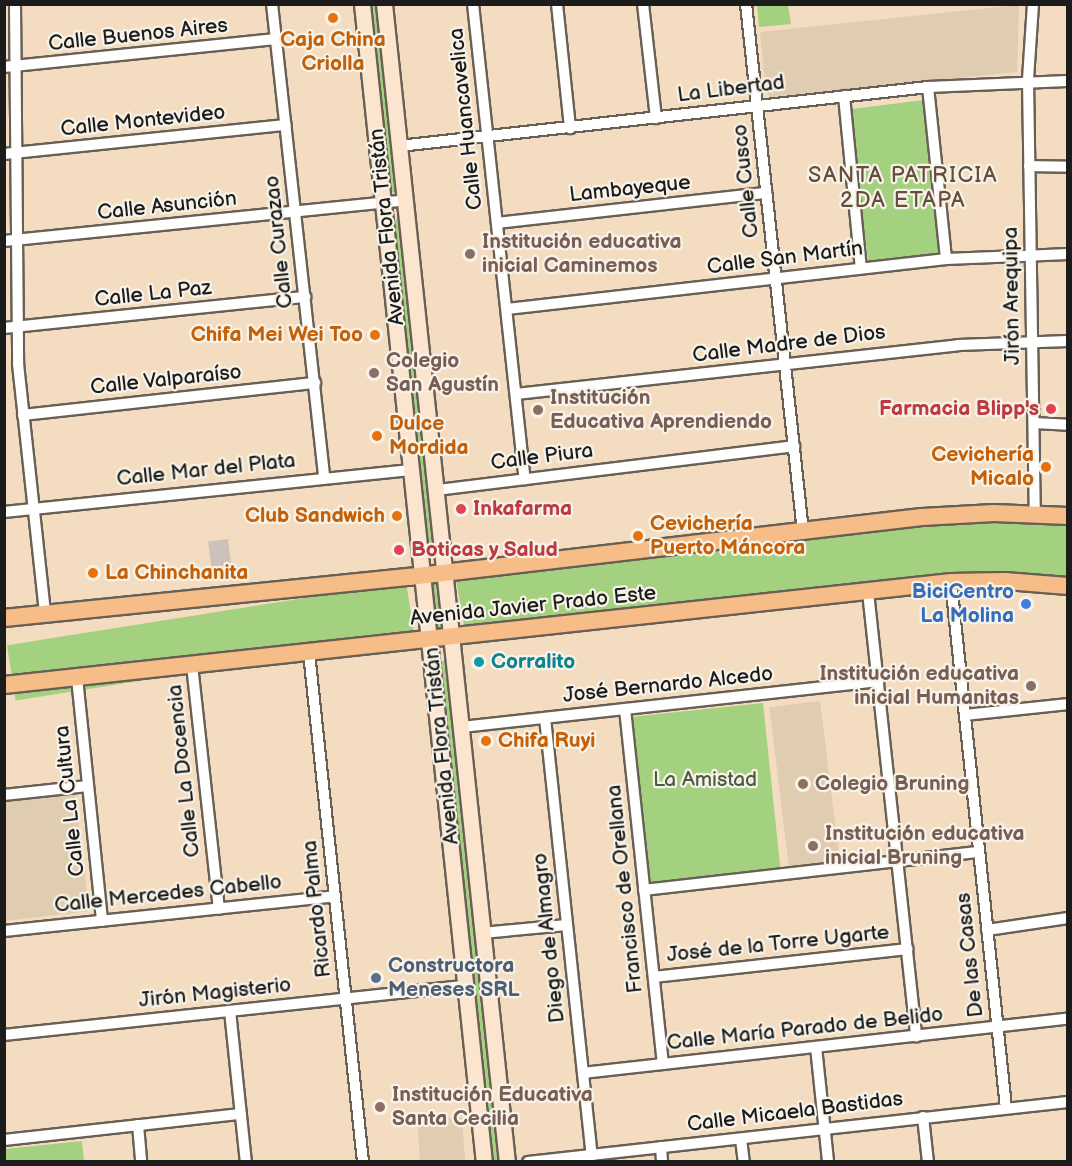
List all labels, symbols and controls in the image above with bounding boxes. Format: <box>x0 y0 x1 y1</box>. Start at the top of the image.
marker: Caja China Criolla <box>326 11 340 25</box>
street label: Calle Buenos Aires <box>47 13 229 57</box>
place label: Caja China Criolla <box>280 27 386 77</box>
street label: Calle Huancavelica <box>444 27 488 211</box>
street label: La Libertad <box>676 70 786 108</box>
street label: Calle Montevideo <box>59 100 227 142</box>
street label: Calle Cusco <box>727 123 765 239</box>
street label: Avenida Flora Tristán <box>364 127 410 327</box>
district label: SANTA PATRICIA 2DA ETAPA <box>808 162 998 214</box>
street label: Lambayeque <box>568 170 692 208</box>
street label: Calle Curazao <box>259 174 299 310</box>
street label: Calle Asunción <box>96 186 238 226</box>
street label: Jirón Arequipa <box>998 227 1026 365</box>
place label: Institución educativa inicial Caminemos <box>482 229 682 279</box>
street label: Calle San Martín <box>705 236 865 280</box>
marker: Institución educativa inicial Caminemos <box>463 247 477 261</box>
street label: Calle La Paz <box>93 275 213 313</box>
street label: Calle Madre de Dios <box>691 320 887 368</box>
place label: Chifa Mei Wei Too <box>191 322 363 348</box>
marker: Chifa Mei Wei Too <box>368 328 382 342</box>
place label: Colegio San Agustín <box>386 348 499 398</box>
street label: Calle Valparaíso <box>89 359 243 401</box>
marker: Colegio San Agustín <box>367 366 381 380</box>
place label: Institución Educativa Aprendiendo <box>550 385 772 435</box>
place label: Farmacia Blipp's <box>879 396 1039 422</box>
marker: Farmacia Blipp's <box>1044 402 1058 416</box>
marker: Institución Educativa Aprendiendo <box>531 403 545 417</box>
place label: Dulce Mordida <box>389 411 469 461</box>
marker: Dulce Mordida <box>370 429 384 443</box>
street label: Calle Piura <box>489 438 595 476</box>
place label: Cevichería Micalo <box>931 442 1034 492</box>
street label: Calle Mar del Plata <box>115 448 297 492</box>
marker: Cevichería Micalo <box>1039 460 1053 474</box>
place label: Inkafarma <box>473 496 572 522</box>
marker: Inkafarma <box>454 502 468 516</box>
place label: Club Sandwich <box>245 503 385 529</box>
marker: Club Sandwich <box>390 509 404 523</box>
place label: Cevichería Puerto Máncora <box>650 511 805 561</box>
marker: Cevichería Puerto Máncora <box>631 529 645 543</box>
place label: Boticas y Salud <box>411 537 559 563</box>
marker: Boticas y Salud <box>392 543 406 557</box>
place label: La Chinchanita <box>105 560 248 586</box>
marker: La Chinchanita <box>86 566 100 580</box>
place label: BiciCentro La Molina <box>912 579 1014 629</box>
street label: Avenida Javier Prado Este <box>408 580 658 632</box>
marker: BiciCentro La Molina <box>1019 597 1033 611</box>
street label: Avenida Flora Tristán <box>419 646 465 846</box>
place label: Corralito <box>491 649 575 675</box>
marker: Corralito <box>472 655 486 669</box>
street label: José Bernardo Alcedo <box>562 661 774 709</box>
place label: Institución educativa inicial Humanitas <box>819 661 1019 711</box>
marker: Institución educativa inicial Humanitas <box>1024 679 1038 693</box>
street label: Calle La Docencia <box>162 683 206 859</box>
street label: Calle La Cultura <box>50 724 90 878</box>
place label: Chifa Ruyi <box>498 728 595 754</box>
marker: Chifa Ruyi <box>479 734 493 748</box>
park label: La Amistad <box>653 767 757 793</box>
place label: Colegio Bruning <box>815 771 969 797</box>
marker: Colegio Bruning <box>796 777 810 791</box>
street label: Francisco de Orellana <box>602 784 648 994</box>
place label: Institución educativa inicial Bruning <box>825 821 1025 871</box>
street label: Ricardo Palma <box>297 839 337 979</box>
marker: Institución educativa inicial Bruning <box>806 839 820 853</box>
street label: Diego de Almagro <box>528 852 570 1024</box>
street label: Calle Mercedes Cabello <box>53 870 283 918</box>
street label: De las Casas <box>951 891 989 1019</box>
street label: José de la Torre Ugarte <box>665 920 891 968</box>
place label: Constructora Meneses SRL <box>388 953 520 1003</box>
marker: Constructora Meneses SRL <box>369 971 383 985</box>
street label: Jirón Magisterio <box>138 972 292 1014</box>
street label: Calle María Parado de Belido <box>666 1002 944 1056</box>
place label: Institución Educativa Santa Cecilia <box>392 1082 593 1132</box>
street label: Calle Micaela Bastidas <box>686 1086 904 1138</box>
marker: Institución Educativa Santa Cecilia <box>373 1100 387 1114</box>

